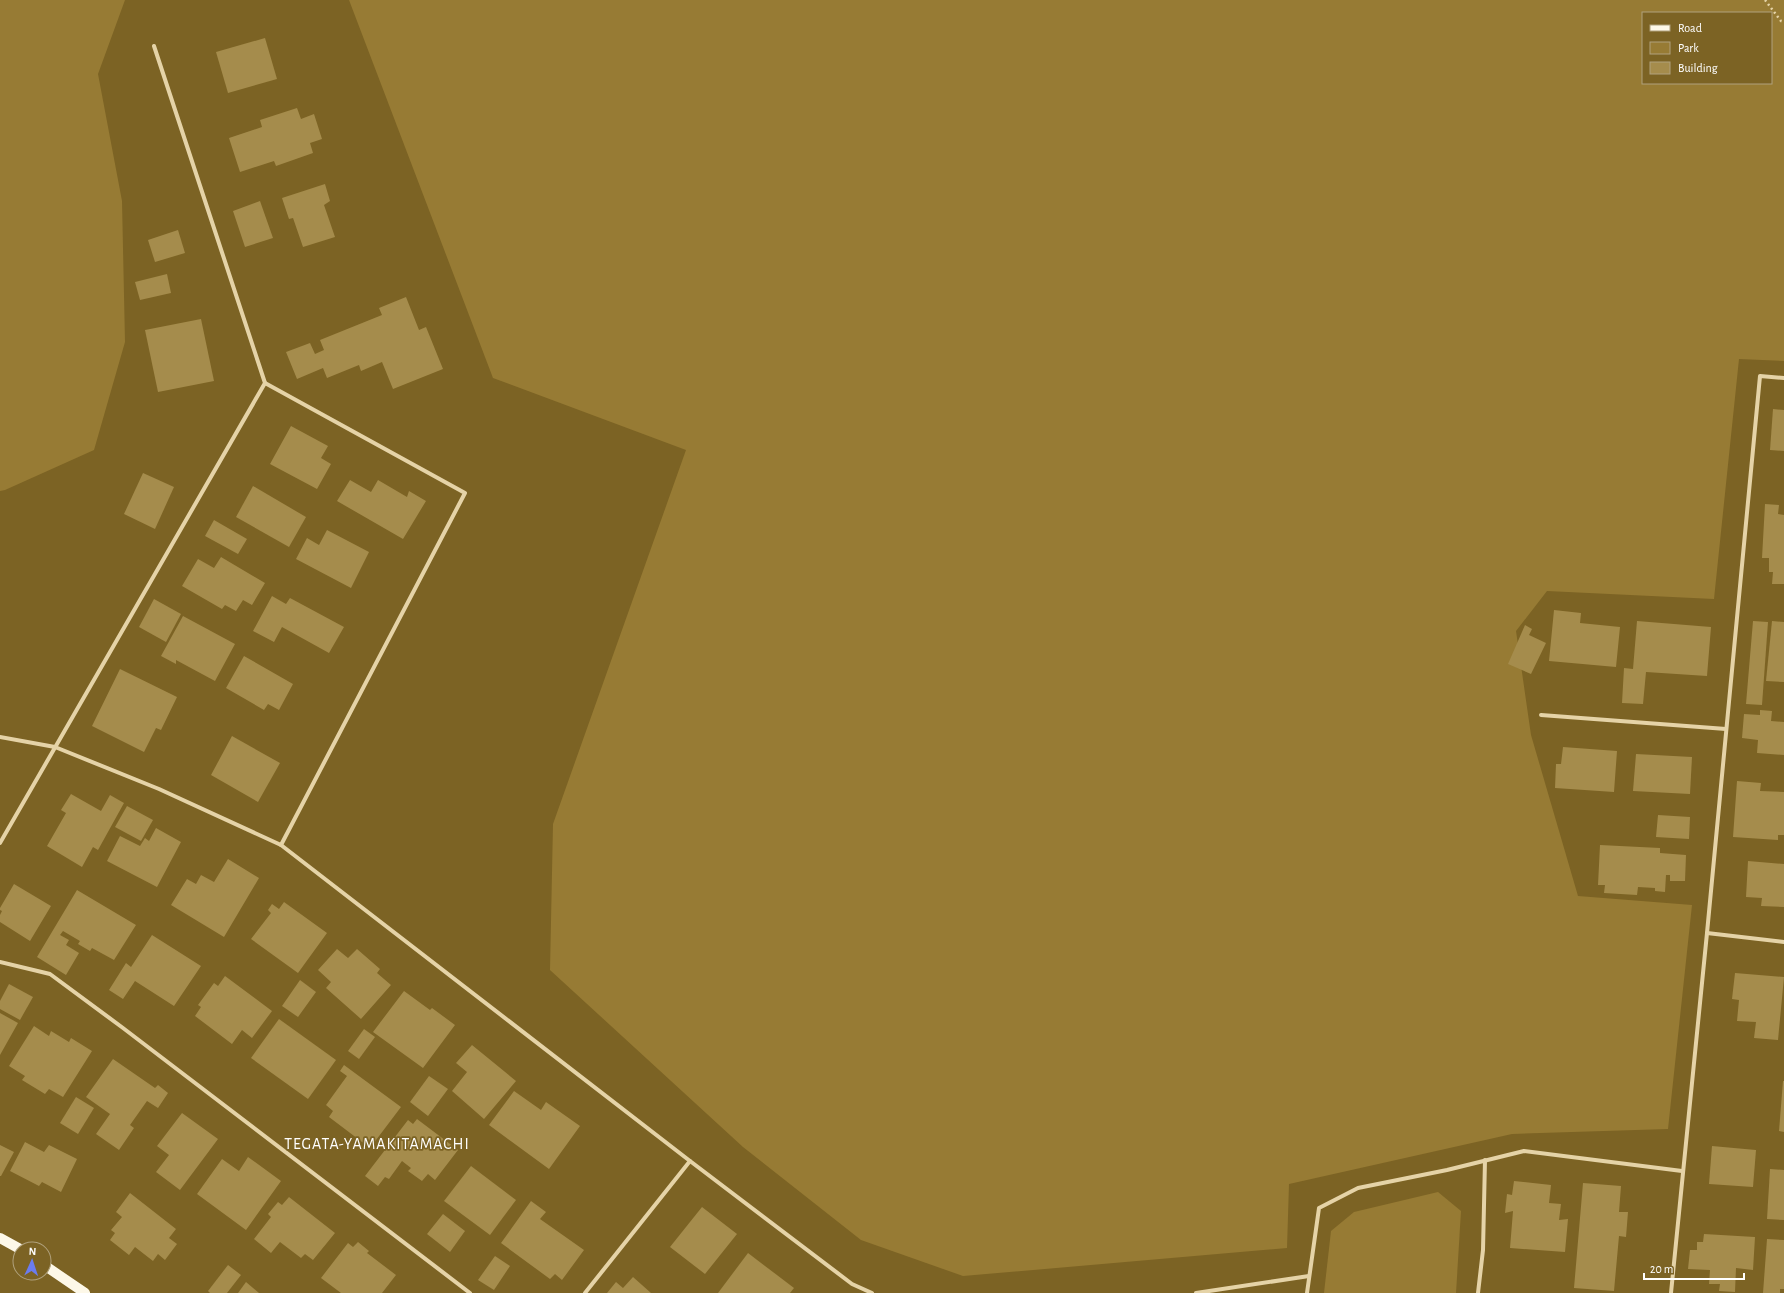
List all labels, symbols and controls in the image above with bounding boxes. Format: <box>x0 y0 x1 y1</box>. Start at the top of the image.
legend <box>1642 12 1772 84</box>
text: Road <box>1678 22 1702 34</box>
text: Park <box>1678 42 1699 54</box>
text: Building <box>1678 62 1718 74</box>
district label: TEGATA-YAMAKITAMACHI <box>284 1136 470 1152</box>
north arrow <box>12 1241 52 1281</box>
text: N <box>28 1246 37 1257</box>
scale bar <box>1644 1255 1744 1281</box>
text: 20 m <box>1650 1263 1673 1275</box>

